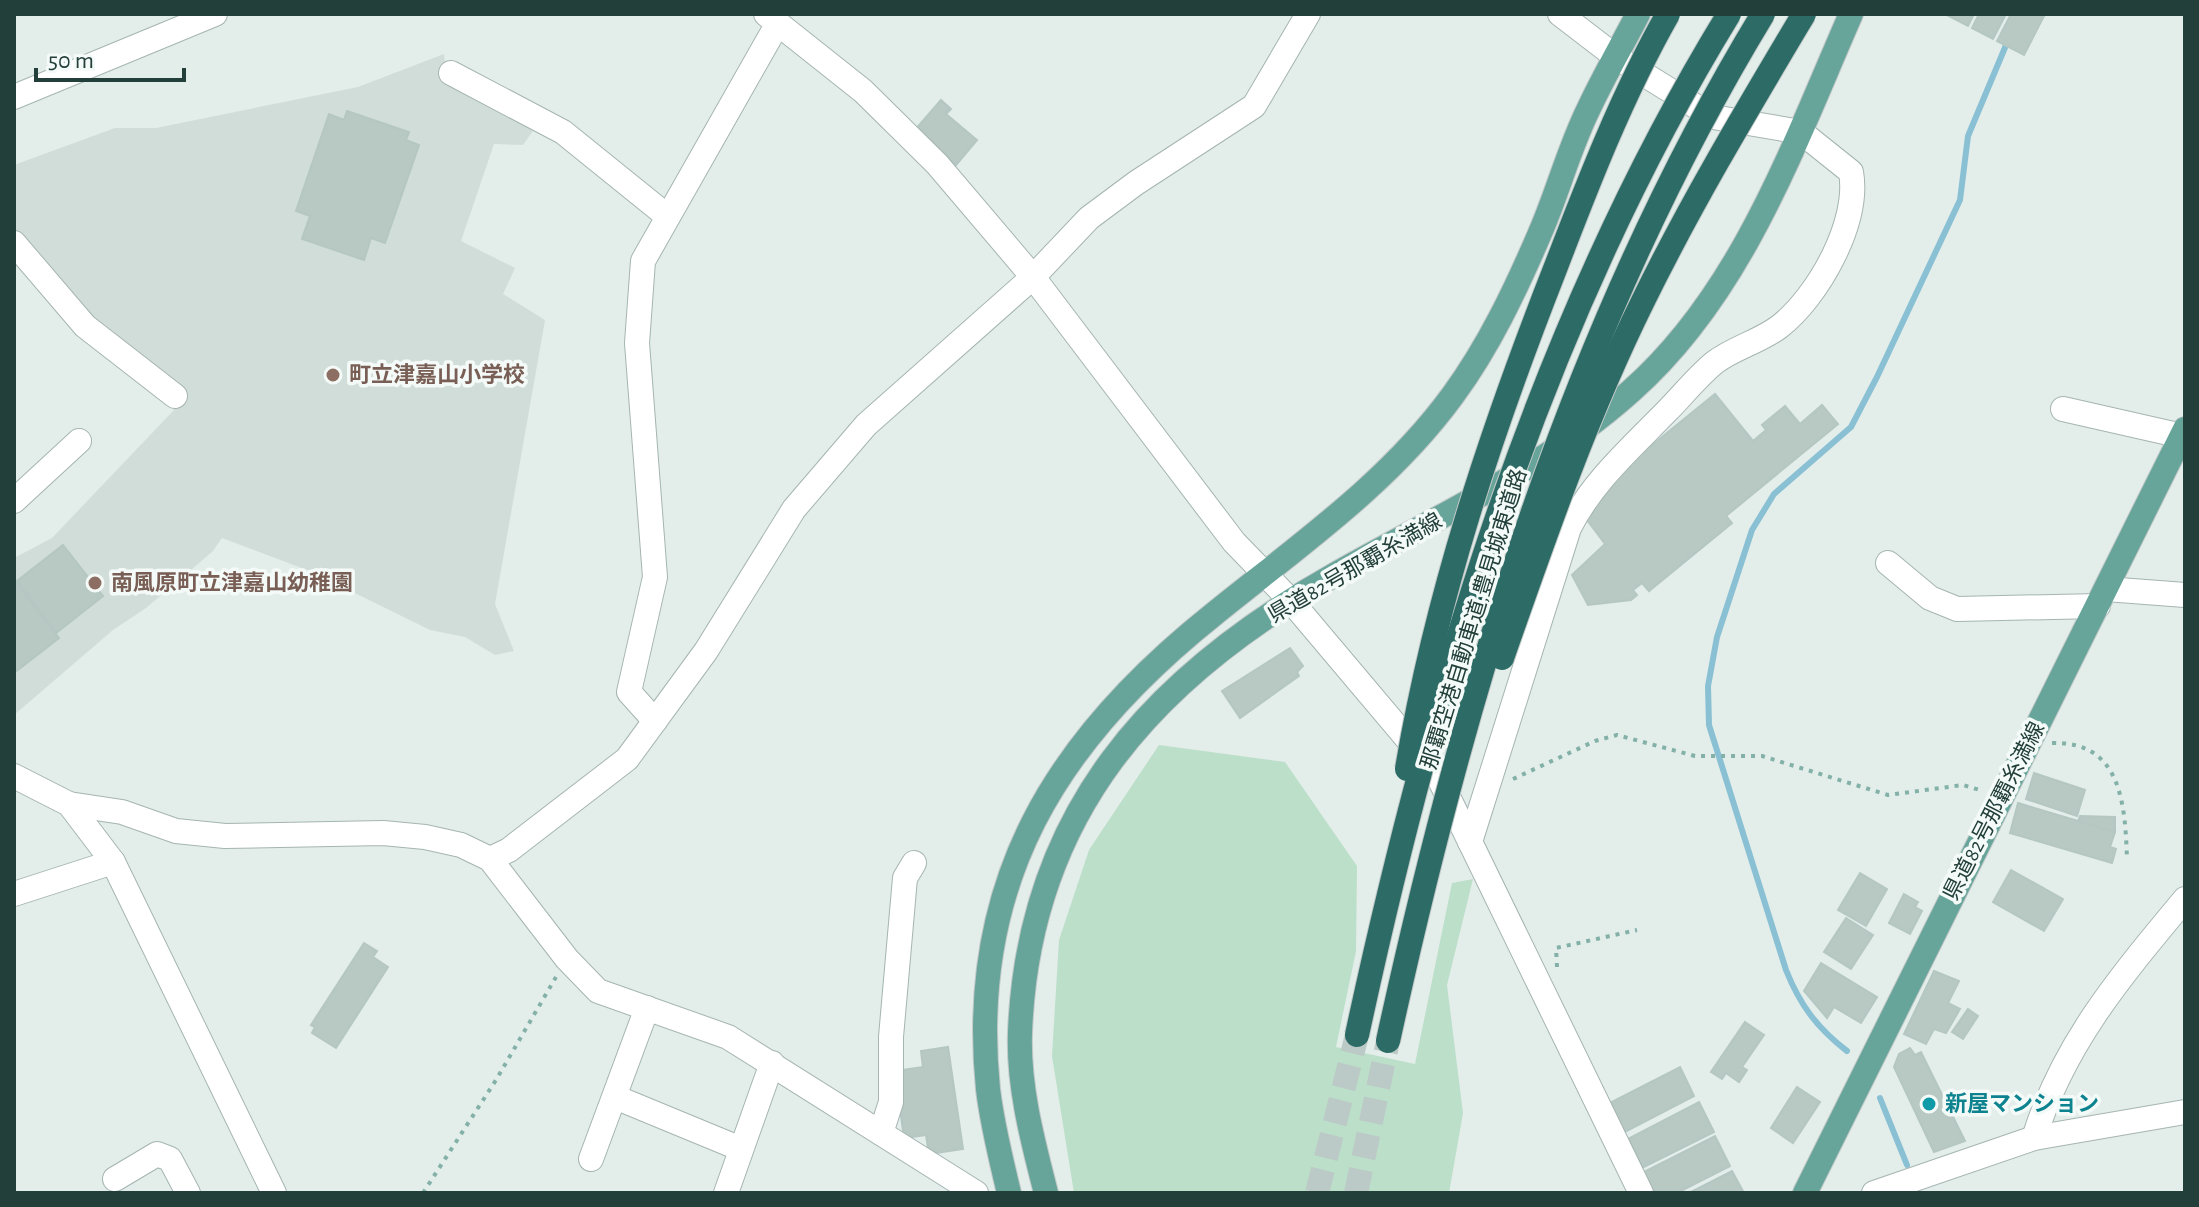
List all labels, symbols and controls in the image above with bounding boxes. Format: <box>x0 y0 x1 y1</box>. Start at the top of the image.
scale bar <box>36 32 184 82</box>
text: 50 m <box>48 49 94 73</box>
place label: 町立津嘉山小学校 <box>349 363 525 386</box>
marker: 町立津嘉山小学校 <box>324 366 342 384</box>
street label: 那覇空港自動車道;豊見城東道路 <box>1417 466 1530 772</box>
street label: 県道82号那覇糸満線 <box>1264 508 1446 627</box>
place label: 南風原町立津嘉山幼稚園 <box>111 571 353 594</box>
marker: 南風原町立津嘉山幼稚園 <box>86 574 104 592</box>
street label: 県道82号那覇糸満線 <box>1939 718 2048 904</box>
place label: 新屋マンション <box>1945 1092 2099 1115</box>
marker: 新屋マンション <box>1920 1095 1938 1113</box>

